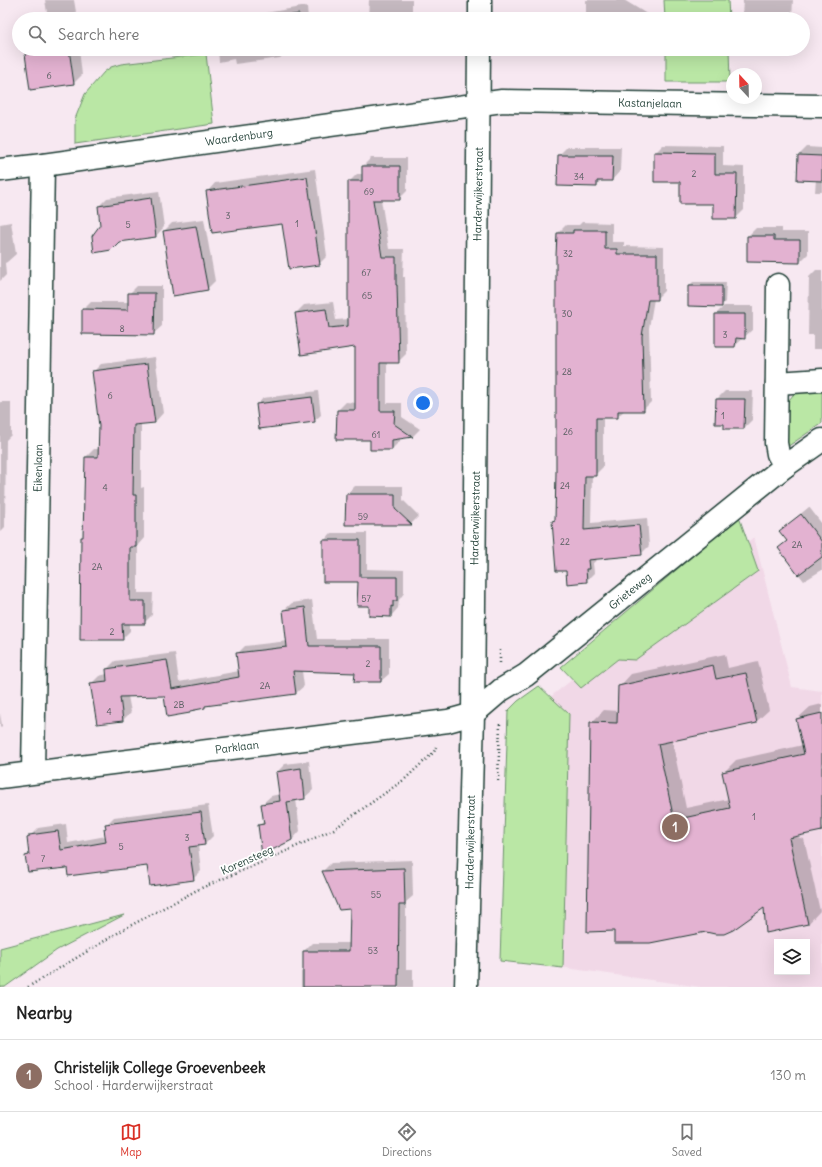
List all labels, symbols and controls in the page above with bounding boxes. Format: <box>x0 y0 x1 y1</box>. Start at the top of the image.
search box <box>12 12 810 56</box>
icon: search <box>26 23 48 45</box>
text: Search here <box>58 25 139 44</box>
north arrow <box>726 68 762 104</box>
house number: 6 <box>46 70 52 81</box>
street label: Kastanjelaan <box>618 95 682 111</box>
street label: Waardenburg <box>204 125 274 149</box>
street label: Harderwijkerstraat <box>470 147 486 241</box>
house number: 2 <box>692 168 697 179</box>
house number: 34 <box>574 171 584 182</box>
house number: 69 <box>364 186 374 197</box>
house number: 3 <box>225 210 231 221</box>
house number: 1 <box>295 218 299 229</box>
house number: 5 <box>125 219 131 230</box>
house number: 32 <box>563 248 573 259</box>
house number: 67 <box>361 267 371 278</box>
house number: 65 <box>362 290 372 301</box>
house number: 30 <box>561 308 573 319</box>
house number: 8 <box>119 323 125 334</box>
house number: 3 <box>722 329 728 340</box>
house number: 28 <box>562 366 572 377</box>
house number: 6 <box>107 390 113 401</box>
your location <box>413 393 433 413</box>
house number: 1 <box>721 410 725 421</box>
house number: 26 <box>563 426 573 437</box>
house number: 61 <box>372 429 380 440</box>
street label: Eikenlaan <box>31 444 45 492</box>
street label: Harderwijkerstraat <box>467 471 483 565</box>
house number: 24 <box>560 480 570 491</box>
house number: 4 <box>102 482 108 493</box>
house number: 59 <box>358 511 368 522</box>
house number: 22 <box>560 536 570 547</box>
house number: 2A <box>792 539 803 550</box>
house number: 2A <box>92 561 103 572</box>
street label: Grieteweg <box>606 569 654 613</box>
house number: 57 <box>361 593 371 604</box>
house number: 2 <box>110 626 115 637</box>
house number: 2 <box>366 658 371 669</box>
house number: 2A <box>260 680 271 691</box>
house number: 2B <box>174 699 185 710</box>
house number: 4 <box>106 706 112 717</box>
street label: Parklaan <box>214 737 260 757</box>
street label: Harderwijkerstraat <box>462 795 478 889</box>
house number: 1 <box>752 811 756 822</box>
pin: 1 <box>662 812 688 842</box>
house number: 3 <box>184 832 190 843</box>
house number: 5 <box>118 841 124 852</box>
street label: Korensteeg <box>219 842 275 878</box>
house number: 7 <box>41 853 46 864</box>
house number: 55 <box>371 889 381 900</box>
map controls <box>774 939 810 975</box>
button: layers <box>774 939 810 975</box>
house number: 53 <box>368 945 378 956</box>
text: Nearby <box>16 1002 72 1024</box>
text: Christelijk College Groevenbeek <box>54 1058 266 1077</box>
text: 1 <box>26 1067 32 1084</box>
text: 130 m <box>770 1067 806 1084</box>
text: School · Harderwijkerstraat <box>54 1077 213 1094</box>
tab: Map <box>120 1121 142 1159</box>
tab: Directions <box>382 1121 432 1159</box>
tab: Saved <box>672 1121 702 1159</box>

